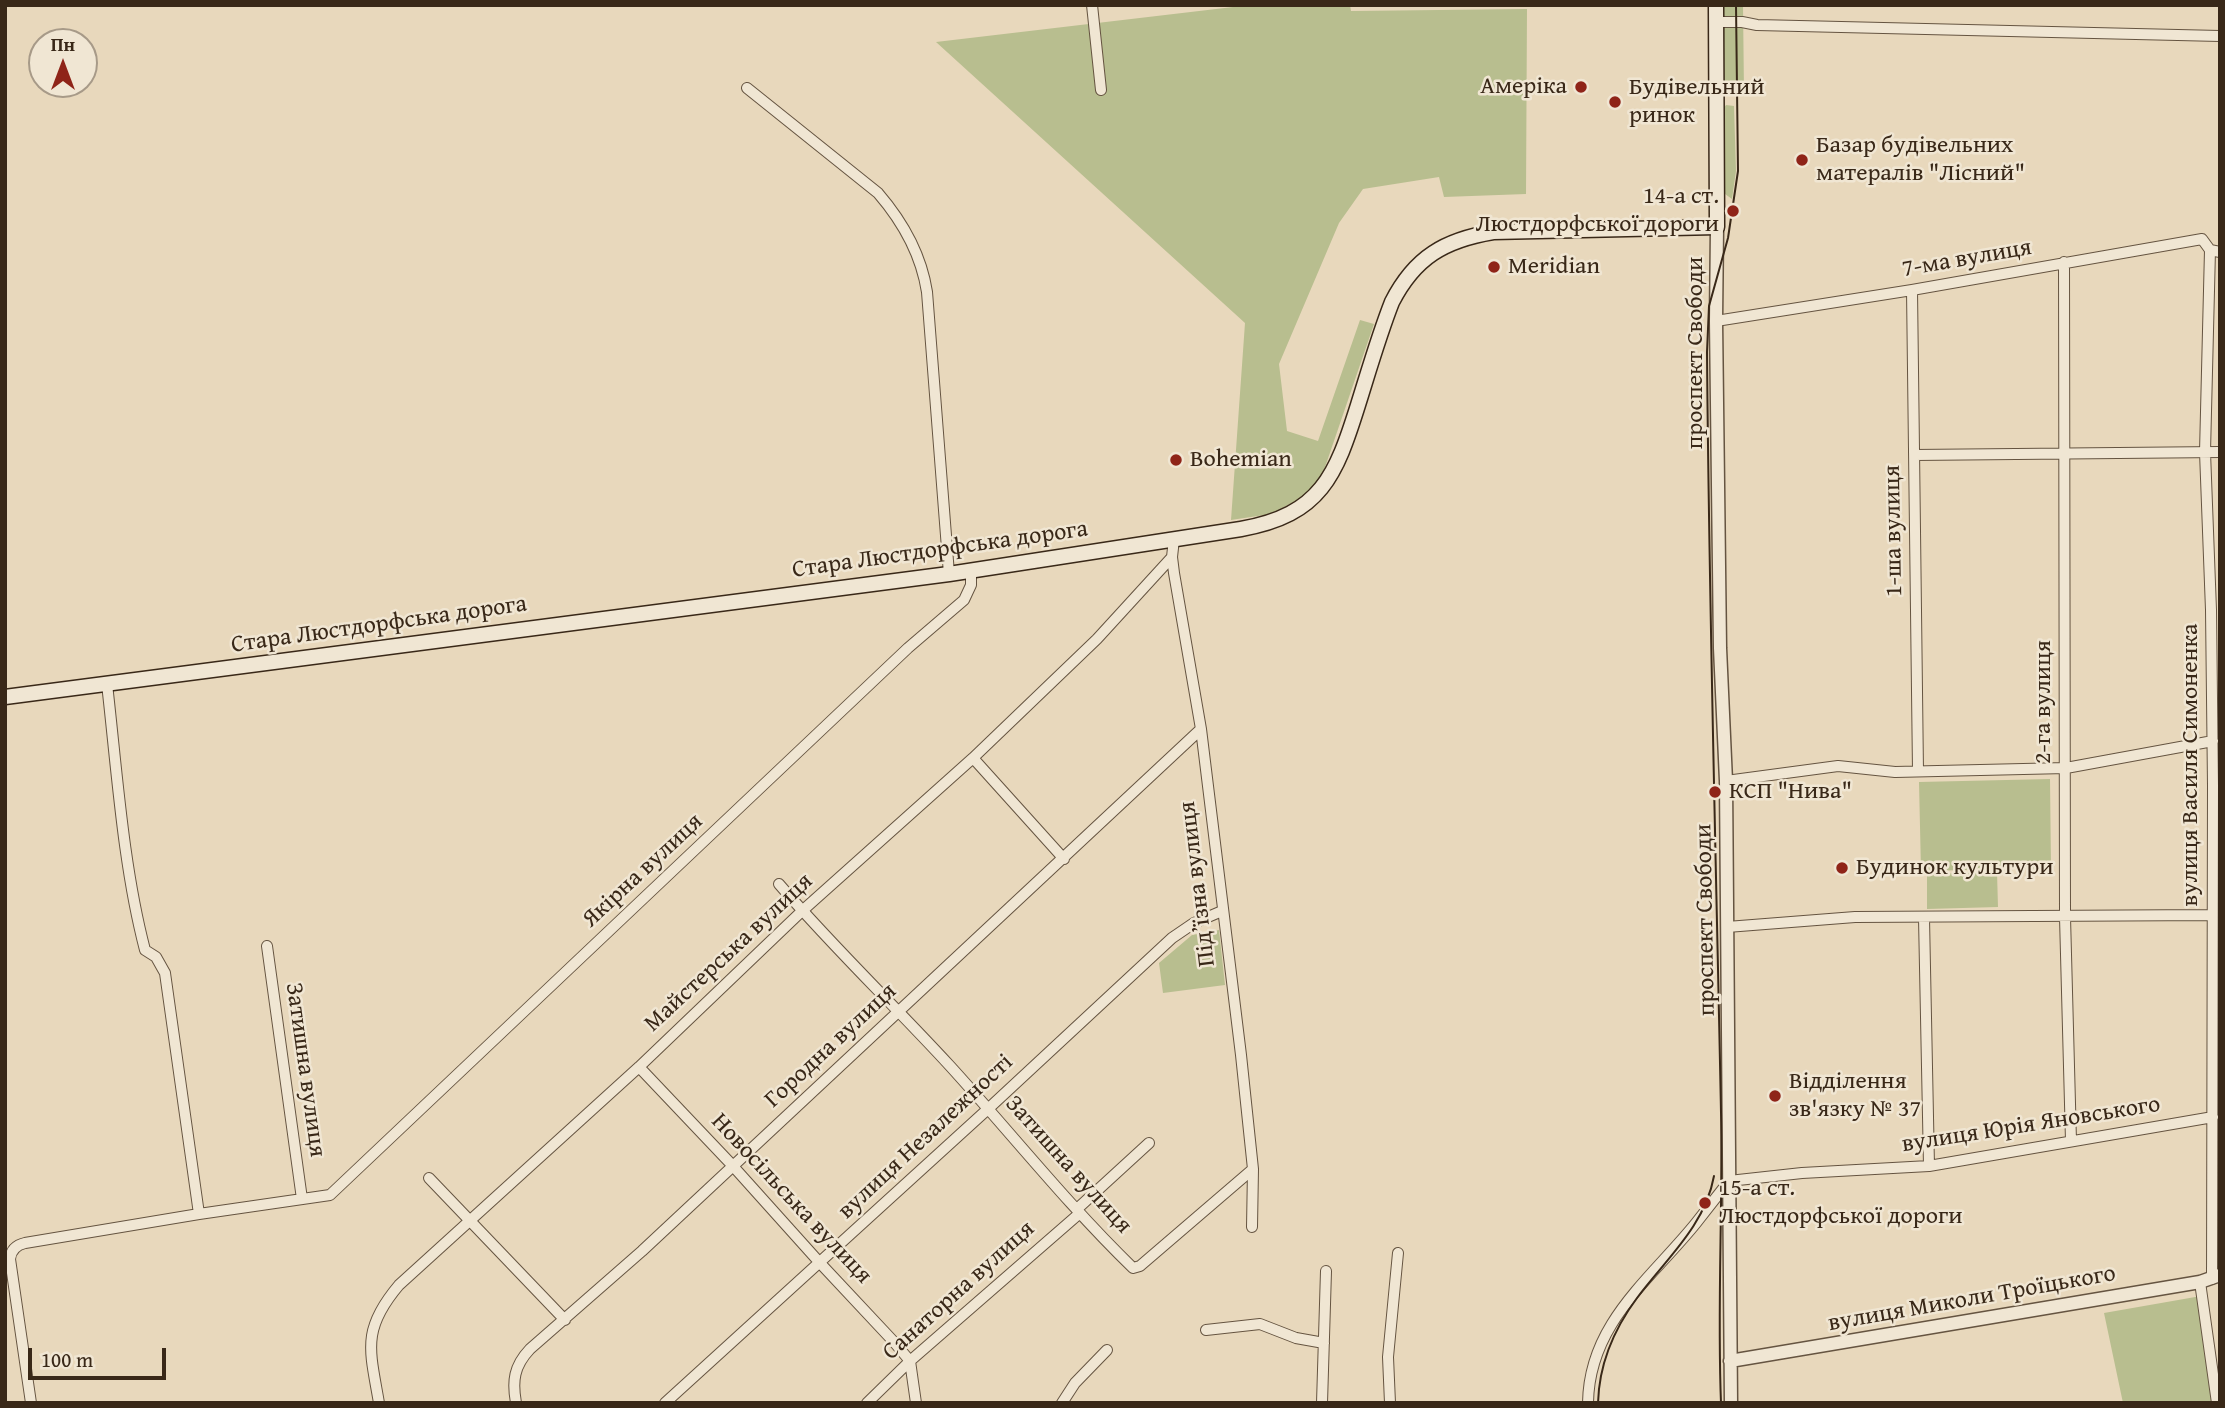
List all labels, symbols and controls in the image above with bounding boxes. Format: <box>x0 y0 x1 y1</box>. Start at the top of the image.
north arrow <box>28 28 98 98</box>
text: Пн <box>51 30 75 58</box>
place label: Амеріка <box>1480 73 1567 101</box>
place label: Будівельний ринок <box>1629 74 1765 130</box>
marker: Амеріка <box>1573 79 1589 95</box>
marker: Будівельний ринок <box>1607 94 1623 110</box>
place label: Базар будівельних матералів "Лісний" <box>1816 132 2025 188</box>
marker: Базар будівельних матералів "Лісний" <box>1794 152 1810 168</box>
place label: 14-а ст. Люстдорфської дороги <box>1476 183 1719 239</box>
marker: 14-а ст. Люстдорфської дороги <box>1725 203 1741 219</box>
street label: 7-ма вулиця <box>1900 233 2034 285</box>
place label: Meridian <box>1508 253 1600 281</box>
street label: проспект Свободи <box>1682 257 1710 449</box>
marker: Meridian <box>1486 259 1502 275</box>
place label: Bohemian <box>1190 446 1292 474</box>
marker: Bohemian <box>1168 452 1184 468</box>
street label: 1-ша вулиця <box>1878 465 1910 597</box>
street label: Стара Люстдорфська дорога <box>790 515 1090 585</box>
street label: Стара Люстдорфська дорога <box>229 590 529 660</box>
street label: вулиця Василя Симоненка <box>2177 624 2205 906</box>
street label: 2-га вулиця <box>2030 640 2058 764</box>
place label: КСП "Нива" <box>1729 778 1852 806</box>
marker: КСП "Нива" <box>1707 784 1723 800</box>
street label: Підʼїзна вулиця <box>1174 800 1222 968</box>
street label: Якірна вулиця <box>577 808 709 934</box>
street label: проспект Свободи <box>1690 824 1722 1016</box>
place label: Будинок культури <box>1856 854 2054 882</box>
marker: Будинок культури <box>1834 860 1850 876</box>
street label: Майстерська вулиця <box>639 868 819 1038</box>
street label: Городна вулиця <box>759 978 903 1114</box>
street label: Затишна вулиця <box>279 981 331 1159</box>
street label: вулиця Незалежності <box>833 1048 1019 1226</box>
place label: Відділення зв'язку № 37 <box>1789 1068 1921 1124</box>
marker: Відділення зв'язку № 37 <box>1767 1088 1783 1104</box>
street label: Затишна вулиця <box>999 1090 1137 1240</box>
street label: вулиця Юрія Яновського <box>1900 1090 2162 1160</box>
street label: Новосільська вулиця <box>705 1108 877 1290</box>
place label: 15-а ст. Люстдорфської дороги <box>1719 1175 1962 1231</box>
marker: 15-а ст. Люстдорфської дороги <box>1697 1195 1713 1211</box>
street label: Санаторна вулиця <box>877 1215 1041 1367</box>
street label: вулиця Миколи Троїцького <box>1826 1260 2118 1338</box>
scale bar <box>32 1334 170 1378</box>
text: 100 m <box>41 1344 93 1375</box>

